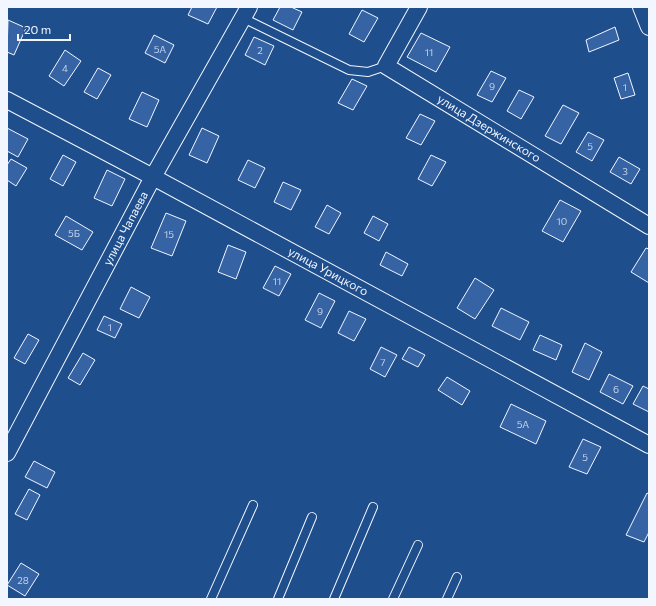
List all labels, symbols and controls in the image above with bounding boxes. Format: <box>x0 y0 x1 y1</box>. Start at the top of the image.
scale bar <box>18 16 70 42</box>
text: 20 m <box>24 22 51 36</box>
house number: 5А <box>154 43 166 55</box>
house number: 2 <box>257 44 263 56</box>
house number: 11 <box>425 46 433 58</box>
house number: 4 <box>62 62 68 74</box>
house number: 9 <box>489 80 495 92</box>
house number: 1 <box>623 81 627 93</box>
street label: улица Дзержинского <box>435 91 544 164</box>
house number: 5 <box>587 140 593 152</box>
house number: 3 <box>622 165 628 177</box>
street label: улица Чапаева <box>100 189 150 267</box>
house number: 10 <box>557 215 567 227</box>
house number: 5Б <box>68 227 80 239</box>
house number: 15 <box>164 228 174 240</box>
street label: улица Урицкого <box>286 243 371 298</box>
house number: 11 <box>273 275 281 287</box>
house number: 9 <box>317 305 323 317</box>
house number: 1 <box>108 321 112 333</box>
house number: 7 <box>380 356 386 368</box>
house number: 6 <box>613 383 619 395</box>
house number: 5А <box>517 418 529 430</box>
house number: 5 <box>582 451 588 463</box>
house number: 28 <box>17 574 29 586</box>

